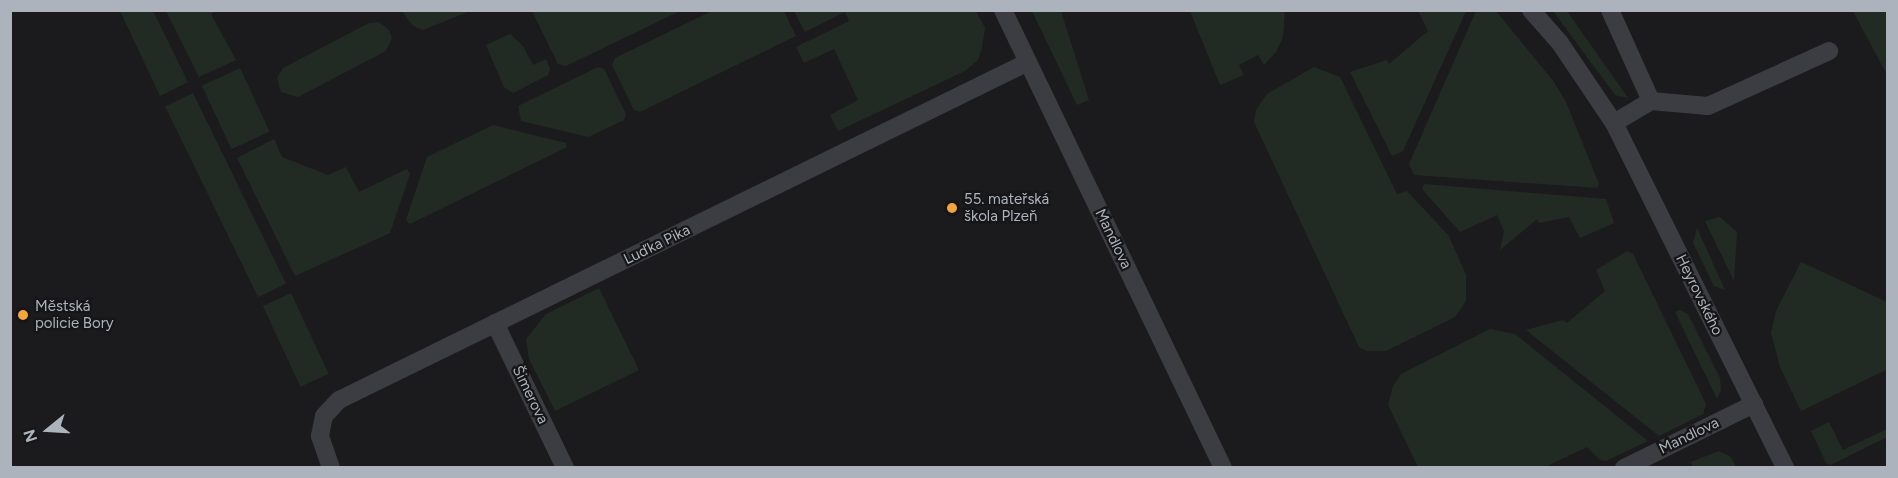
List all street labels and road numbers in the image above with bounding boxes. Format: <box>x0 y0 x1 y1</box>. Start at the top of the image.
street label: Mandlova <box>1091 206 1135 272</box>
street label: Luďka Pika <box>621 221 693 269</box>
street label: Heyrovského <box>1672 252 1726 338</box>
street label: Šimerova <box>508 363 552 427</box>
street label: Mandlova <box>1656 414 1722 458</box>

